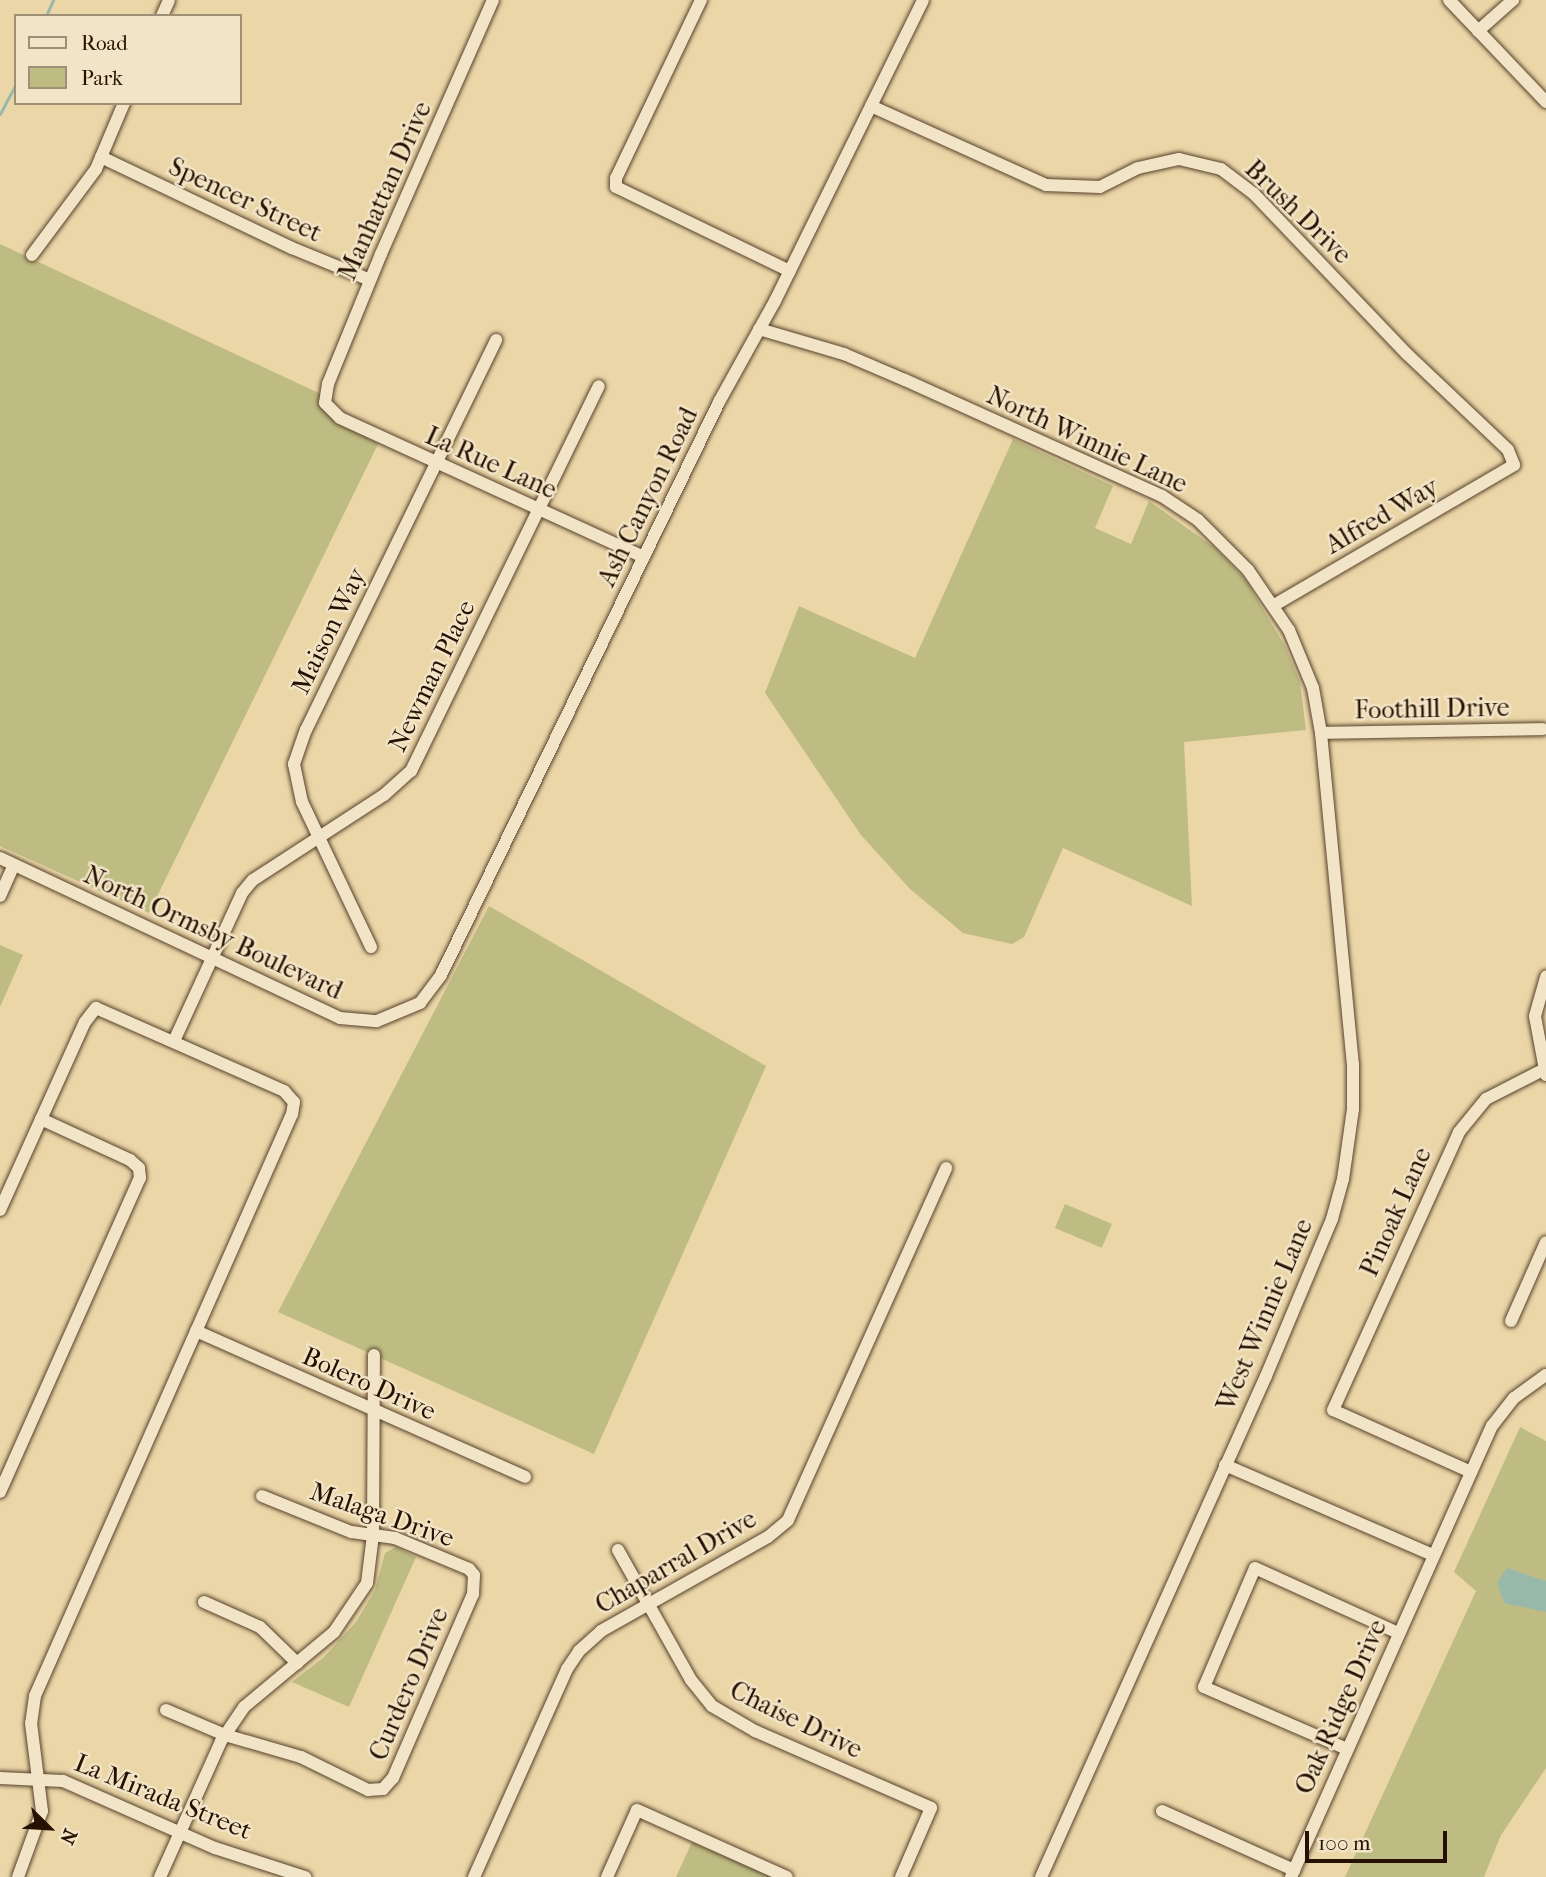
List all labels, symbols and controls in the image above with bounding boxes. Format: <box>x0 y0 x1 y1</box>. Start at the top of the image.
legend <box>14 14 242 105</box>
text: Road <box>81 31 128 55</box>
text: Park <box>81 66 123 90</box>
street label: Manhattan Drive <box>332 97 438 285</box>
street label: Spencer Street <box>164 151 326 249</box>
street label: Brush Drive <box>1238 154 1358 270</box>
street label: North Winnie Lane <box>982 380 1192 500</box>
street label: Ash Canyon Road <box>591 402 705 592</box>
street label: La Rue Lane <box>421 420 561 506</box>
street label: Alfred Way <box>1320 471 1444 561</box>
street label: Maison Way <box>285 563 373 699</box>
street label: Newman Place <box>382 595 482 757</box>
street label: Foothill Drive <box>1354 692 1510 726</box>
street label: North Ormsby Boulevard <box>79 859 347 1007</box>
street label: Pinoak Lane <box>1354 1143 1438 1281</box>
street label: West Winnie Lane <box>1210 1214 1320 1416</box>
street label: Bolero Drive <box>297 1341 441 1427</box>
street label: Malaga Drive <box>306 1476 458 1554</box>
street label: Chaparral Drive <box>590 1503 762 1621</box>
street label: Curdero Drive <box>363 1603 455 1765</box>
street label: Oak Ridge Drive <box>1289 1615 1393 1799</box>
street label: Chaise Drive <box>725 1675 867 1765</box>
street label: La Mirada Street <box>70 1747 256 1847</box>
north arrow <box>14 1793 84 1863</box>
scale bar <box>1308 1818 1450 1862</box>
text: N <box>55 1825 81 1848</box>
text: 100 m <box>1318 1831 1371 1855</box>

